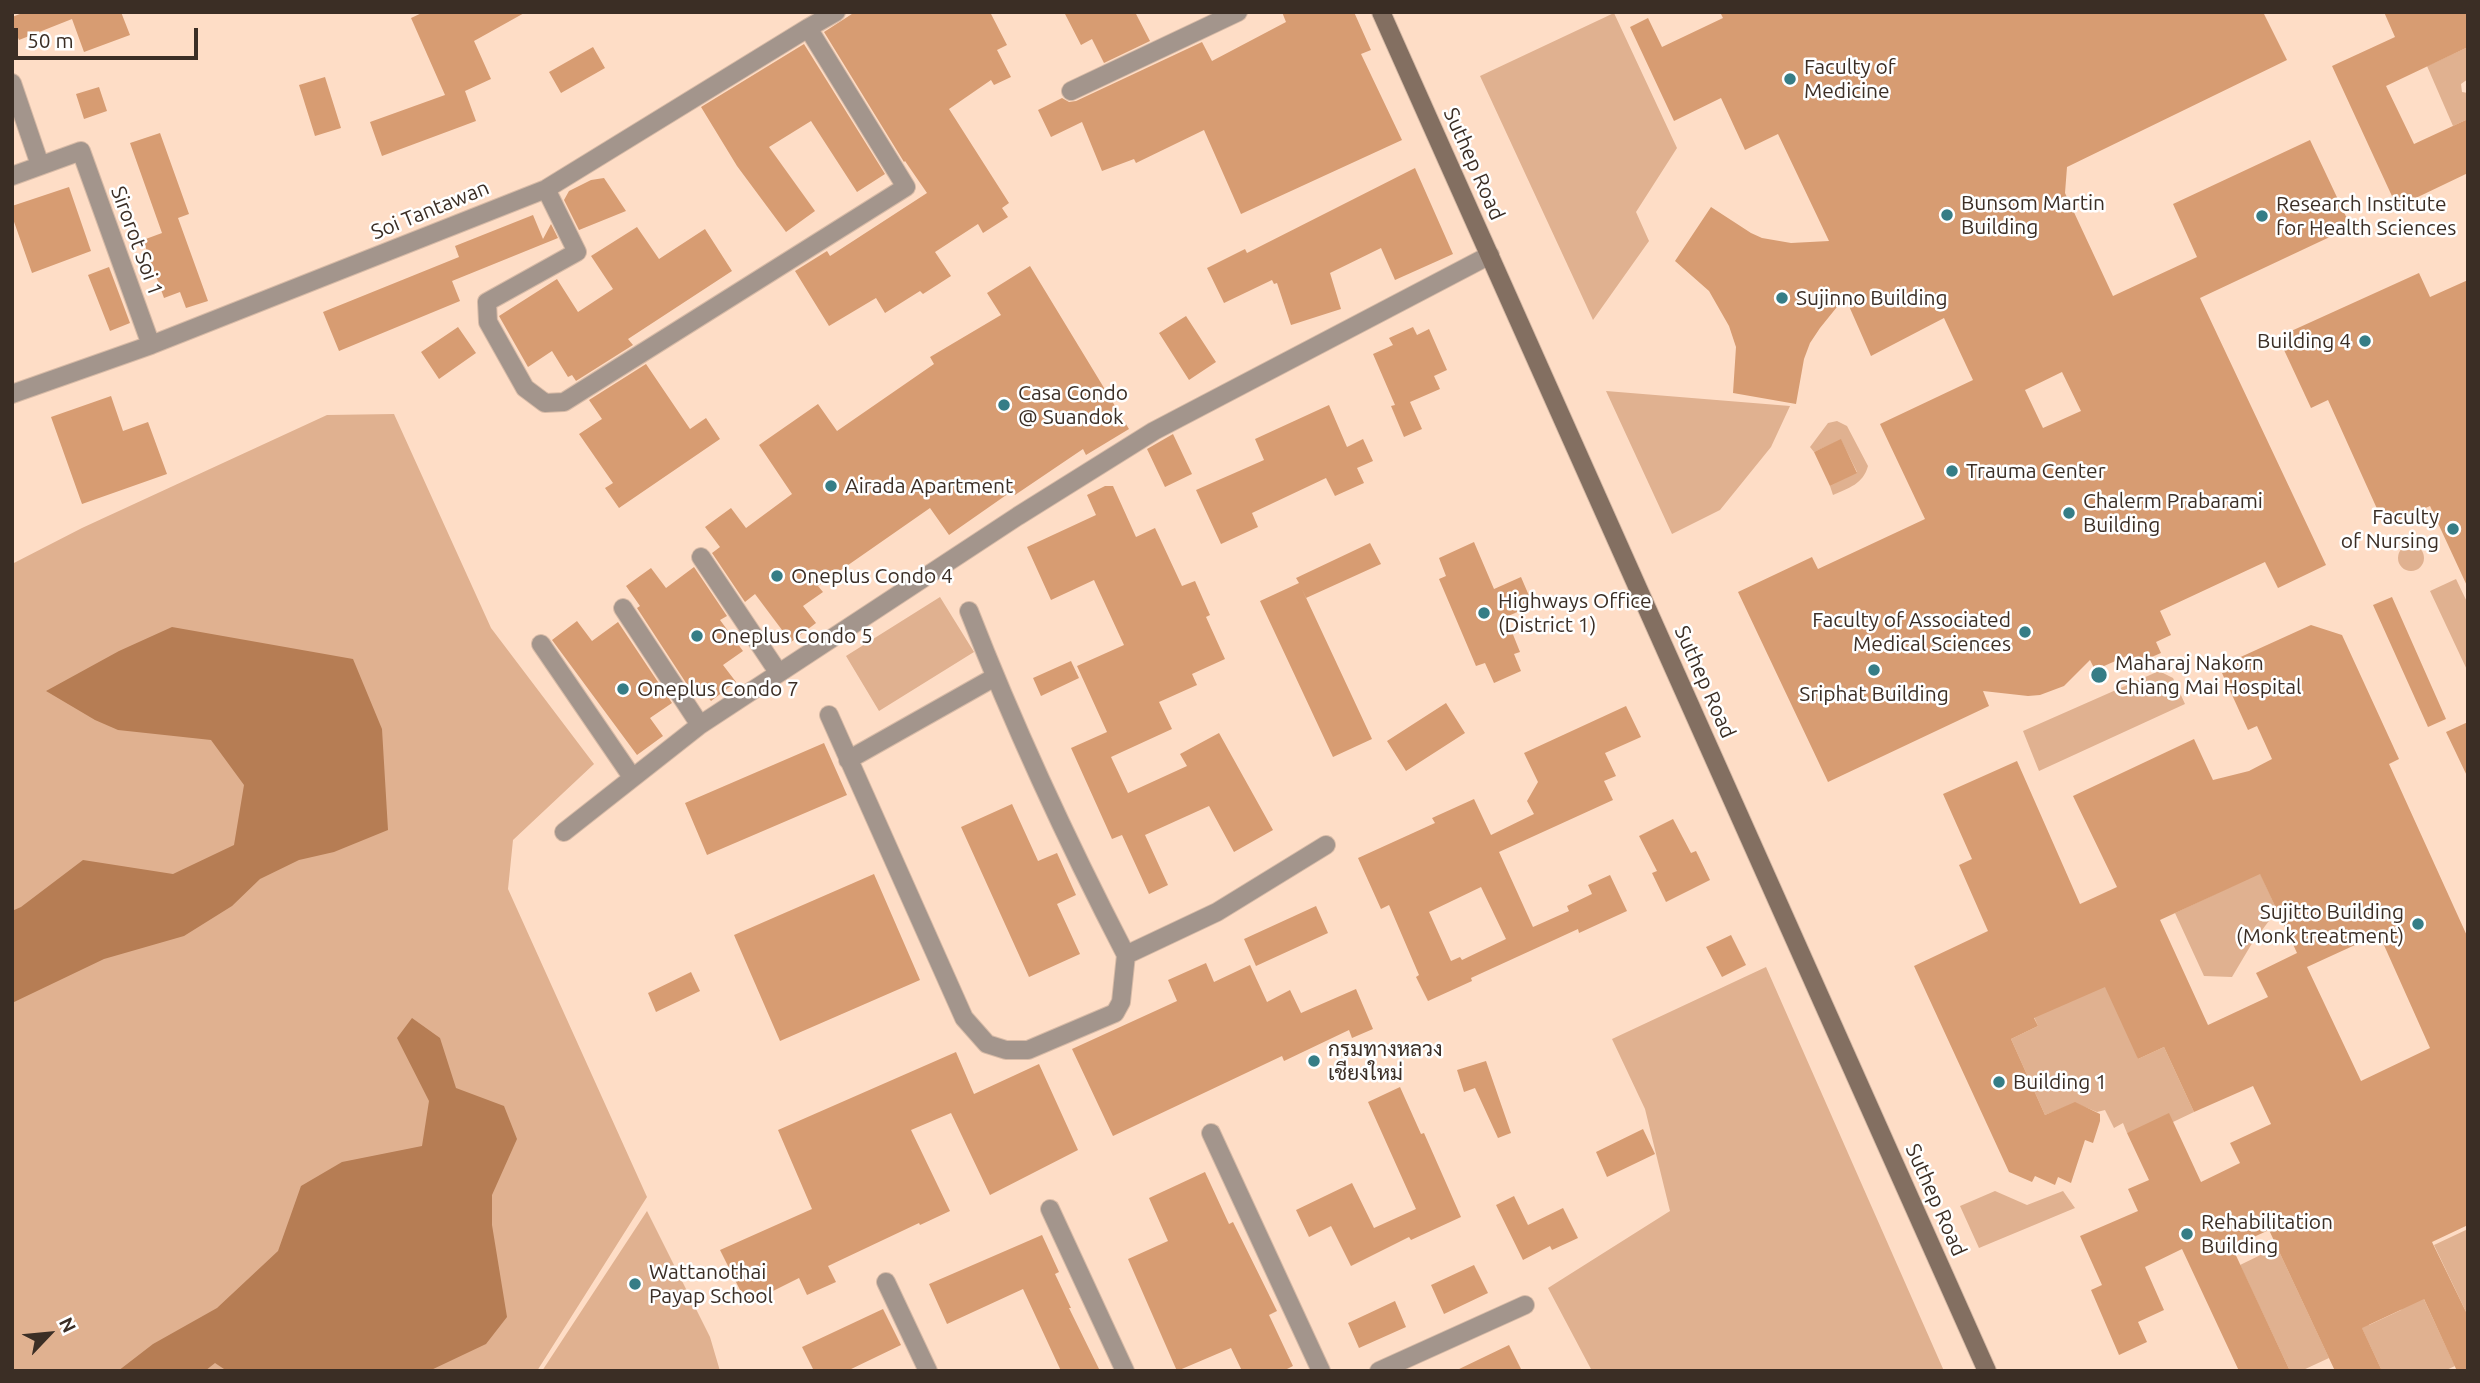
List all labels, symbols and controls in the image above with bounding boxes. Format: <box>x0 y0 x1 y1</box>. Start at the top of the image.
scale bar <box>18 14 201 58</box>
text: 50 m <box>27 28 74 52</box>
place label: Faculty of Medicine <box>1804 54 1896 104</box>
marker: Faculty of Medicine <box>1782 71 1798 87</box>
street label: Suthep Road <box>1438 104 1510 224</box>
street label: Soi Tantawan <box>367 175 493 245</box>
street label: Sirorot Soi 1 <box>106 183 168 299</box>
place label: Bunsom Martin Building <box>1961 190 2105 240</box>
place label: Research Institute for Health Sciences <box>2276 191 2456 241</box>
marker: Bunsom Martin Building <box>1939 207 1955 223</box>
marker: Research Institute for Health Sciences <box>2254 208 2270 224</box>
place label: Sujinno Building <box>1796 285 1948 311</box>
marker: Sujinno Building <box>1774 290 1790 306</box>
place label: Building 4 <box>2257 328 2351 354</box>
marker: Building 4 <box>2357 333 2373 349</box>
place label: Casa Condo @ Suandok <box>1018 380 1128 430</box>
marker: Casa Condo @ Suandok <box>996 397 1012 413</box>
place label: Trauma Center <box>1966 458 2106 484</box>
marker: Trauma Center <box>1944 463 1960 479</box>
place label: Airada Apartment <box>845 473 1013 499</box>
marker: Airada Apartment <box>823 478 839 494</box>
place label: Chalerm Prabarami Building <box>2083 488 2263 538</box>
place label: Faculty of Nursing <box>2341 504 2439 554</box>
marker: Chalerm Prabarami Building <box>2061 505 2077 521</box>
marker: Faculty of Nursing <box>2445 521 2461 537</box>
place label: Oneplus Condo 4 <box>791 563 953 589</box>
marker: Oneplus Condo 4 <box>769 568 785 584</box>
place label: Highways Office (District 1) <box>1498 588 1652 638</box>
marker: Highways Office (District 1) <box>1476 605 1492 621</box>
place label: Faculty of Associated Medical Sciences <box>1812 607 2011 657</box>
street label: Suthep Road <box>1669 622 1741 742</box>
place label: Oneplus Condo 5 <box>711 623 873 649</box>
marker: Faculty of Associated Medical Sciences <box>2017 624 2033 640</box>
marker: Oneplus Condo 5 <box>689 628 705 644</box>
place label: Maharaj Nakorn Chiang Mai Hospital <box>2115 650 2302 700</box>
marker: Sriphat Building <box>1866 662 1882 678</box>
marker: Maharaj Nakorn Chiang Mai Hospital <box>2089 665 2109 685</box>
place label: Oneplus Condo 7 <box>637 676 799 702</box>
marker: Oneplus Condo 7 <box>615 681 631 697</box>
place label: Sriphat Building <box>1799 681 1949 707</box>
place label: Sujitto Building (Monk treatment) <box>2236 899 2404 949</box>
marker: Sujitto Building (Monk treatment) <box>2410 916 2426 932</box>
place label: กรมทางหลวง เชียงใหม่ <box>1328 1036 1442 1086</box>
marker: กรมทางหลวง เชียงใหม่ <box>1306 1053 1322 1069</box>
place label: Building 1 <box>2013 1069 2107 1095</box>
marker: Building 1 <box>1991 1074 2007 1090</box>
street label: Suthep Road <box>1900 1140 1972 1260</box>
place label: Rehabilitation Building <box>2201 1209 2333 1259</box>
marker: Rehabilitation Building <box>2179 1226 2195 1242</box>
place label: Wattanothai Payap School <box>649 1259 773 1309</box>
marker: Wattanothai Payap School <box>627 1276 643 1292</box>
north arrow <box>14 1299 84 1369</box>
text: N <box>55 1314 81 1336</box>

